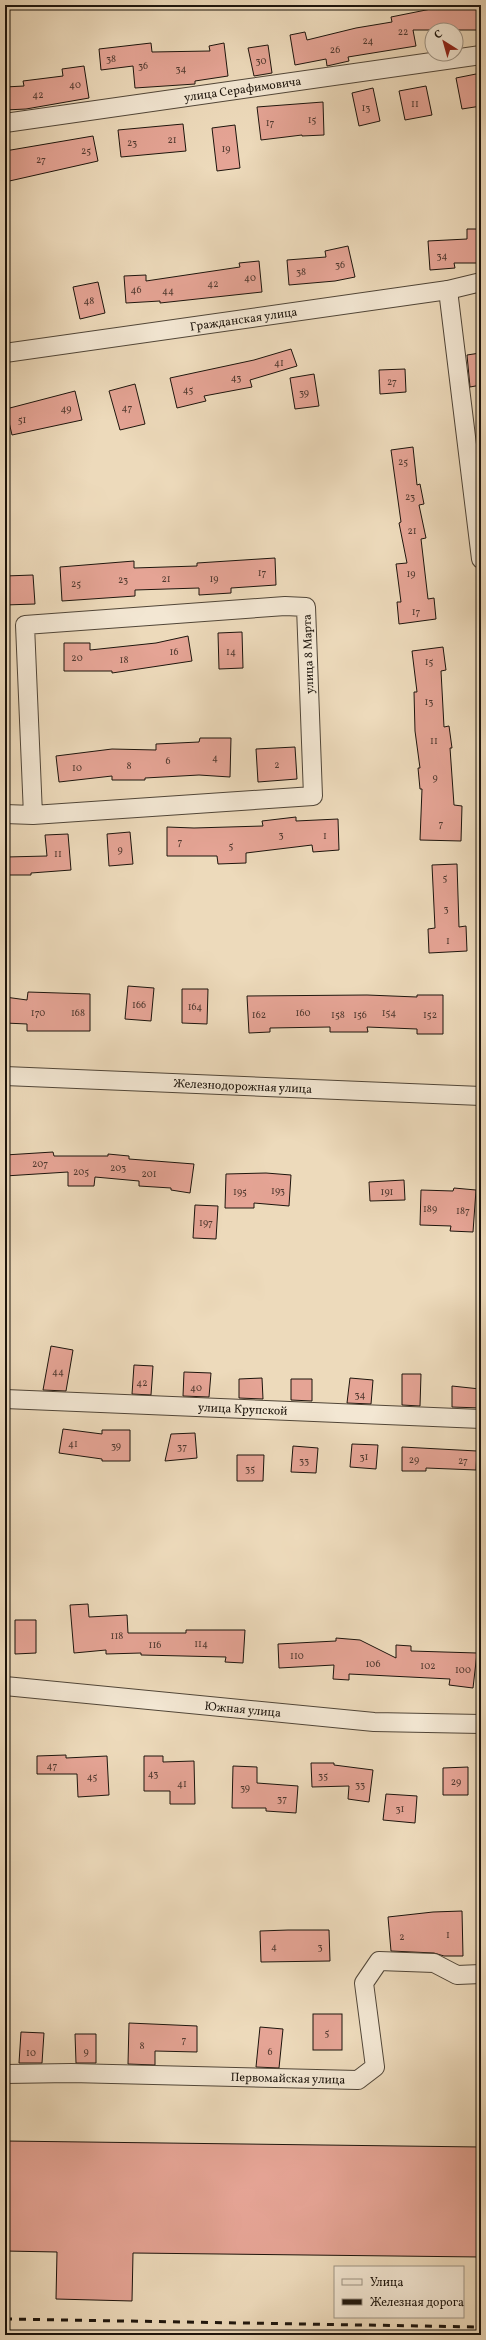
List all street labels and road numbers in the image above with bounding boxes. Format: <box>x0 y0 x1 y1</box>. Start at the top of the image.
street label: улица Серафимовича <box>183 74 303 106</box>
street label: Гражданская улица <box>189 305 298 336</box>
street label: улица 8 Марта <box>300 614 318 694</box>
street label: Железнодорожная улица <box>173 1076 312 1098</box>
street label: улица Крупской <box>198 1400 288 1420</box>
street label: Южная улица <box>204 1699 282 1722</box>
street label: Первомайская улица <box>230 2070 346 2089</box>

